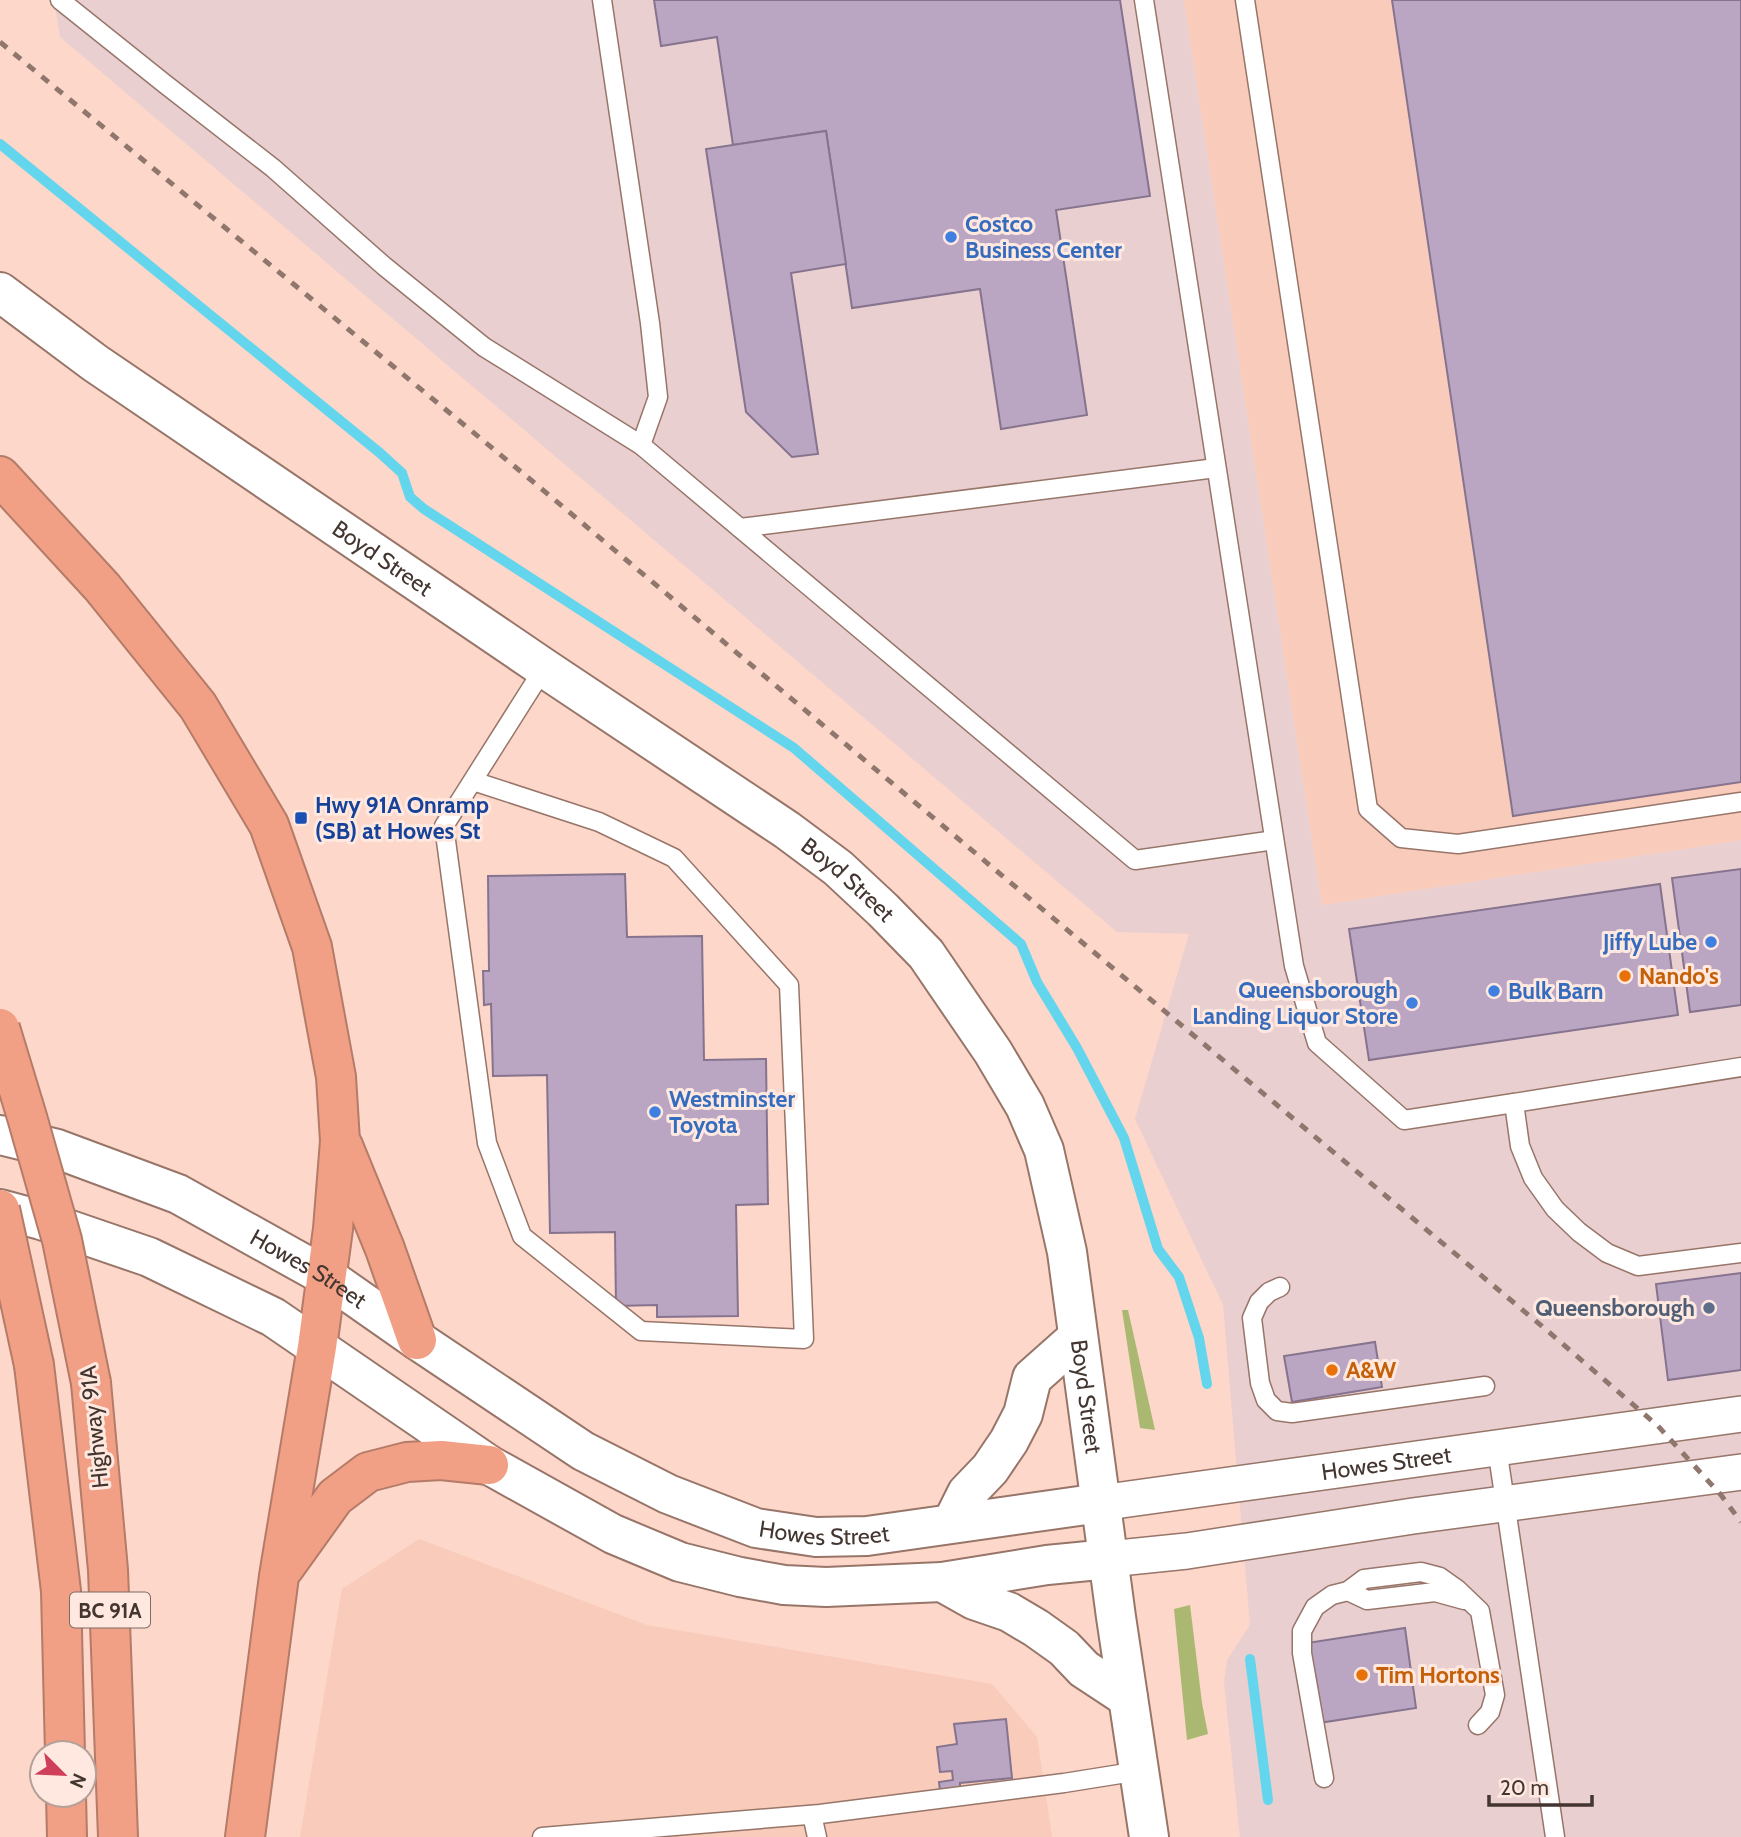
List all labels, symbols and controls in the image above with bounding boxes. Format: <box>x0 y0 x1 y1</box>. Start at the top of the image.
place label: Costco Business Center <box>965 210 1122 264</box>
marker: Costco Business Center <box>943 229 959 245</box>
street label: Boyd Street <box>327 514 438 602</box>
place label: Hwy 91A Onramp (SB) at Howes St <box>315 791 489 845</box>
marker: Hwy 91A Onramp (SB) at Howes St <box>293 810 309 826</box>
street label: Boyd Street <box>796 831 901 928</box>
place label: Jiffy Lube <box>1602 928 1697 956</box>
marker: Jiffy Lube <box>1703 934 1719 950</box>
place label: Nando's <box>1639 962 1719 990</box>
marker: Nando's <box>1617 968 1633 984</box>
place label: Queensborough Landing Liquor Store <box>1192 976 1398 1030</box>
place label: Bulk Barn <box>1508 977 1603 1005</box>
marker: Bulk Barn <box>1486 983 1502 999</box>
marker: Queensborough Landing Liquor Store <box>1404 995 1420 1011</box>
place label: Westminster Toyota <box>669 1085 795 1139</box>
marker: Westminster Toyota <box>647 1104 663 1120</box>
street label: Howes Street <box>245 1223 372 1314</box>
place label: Queensborough <box>1535 1294 1695 1322</box>
marker: Queensborough <box>1701 1300 1717 1316</box>
street label: Boyd Street <box>1065 1338 1108 1456</box>
place label: A&W <box>1346 1356 1397 1384</box>
marker: A&W <box>1324 1362 1340 1378</box>
street label: Highway 91A <box>74 1364 114 1490</box>
street label: Howes Street <box>1320 1440 1453 1486</box>
street label: Howes Street <box>757 1515 891 1551</box>
road number: BC 91A <box>70 1592 150 1628</box>
place label: Tim Hortons <box>1376 1661 1500 1689</box>
marker: Tim Hortons <box>1354 1667 1370 1683</box>
north arrow <box>28 1739 98 1809</box>
scale bar <box>1489 1764 1592 1808</box>
text: N <box>65 1770 91 1792</box>
text: 20 m <box>1500 1775 1549 1800</box>

